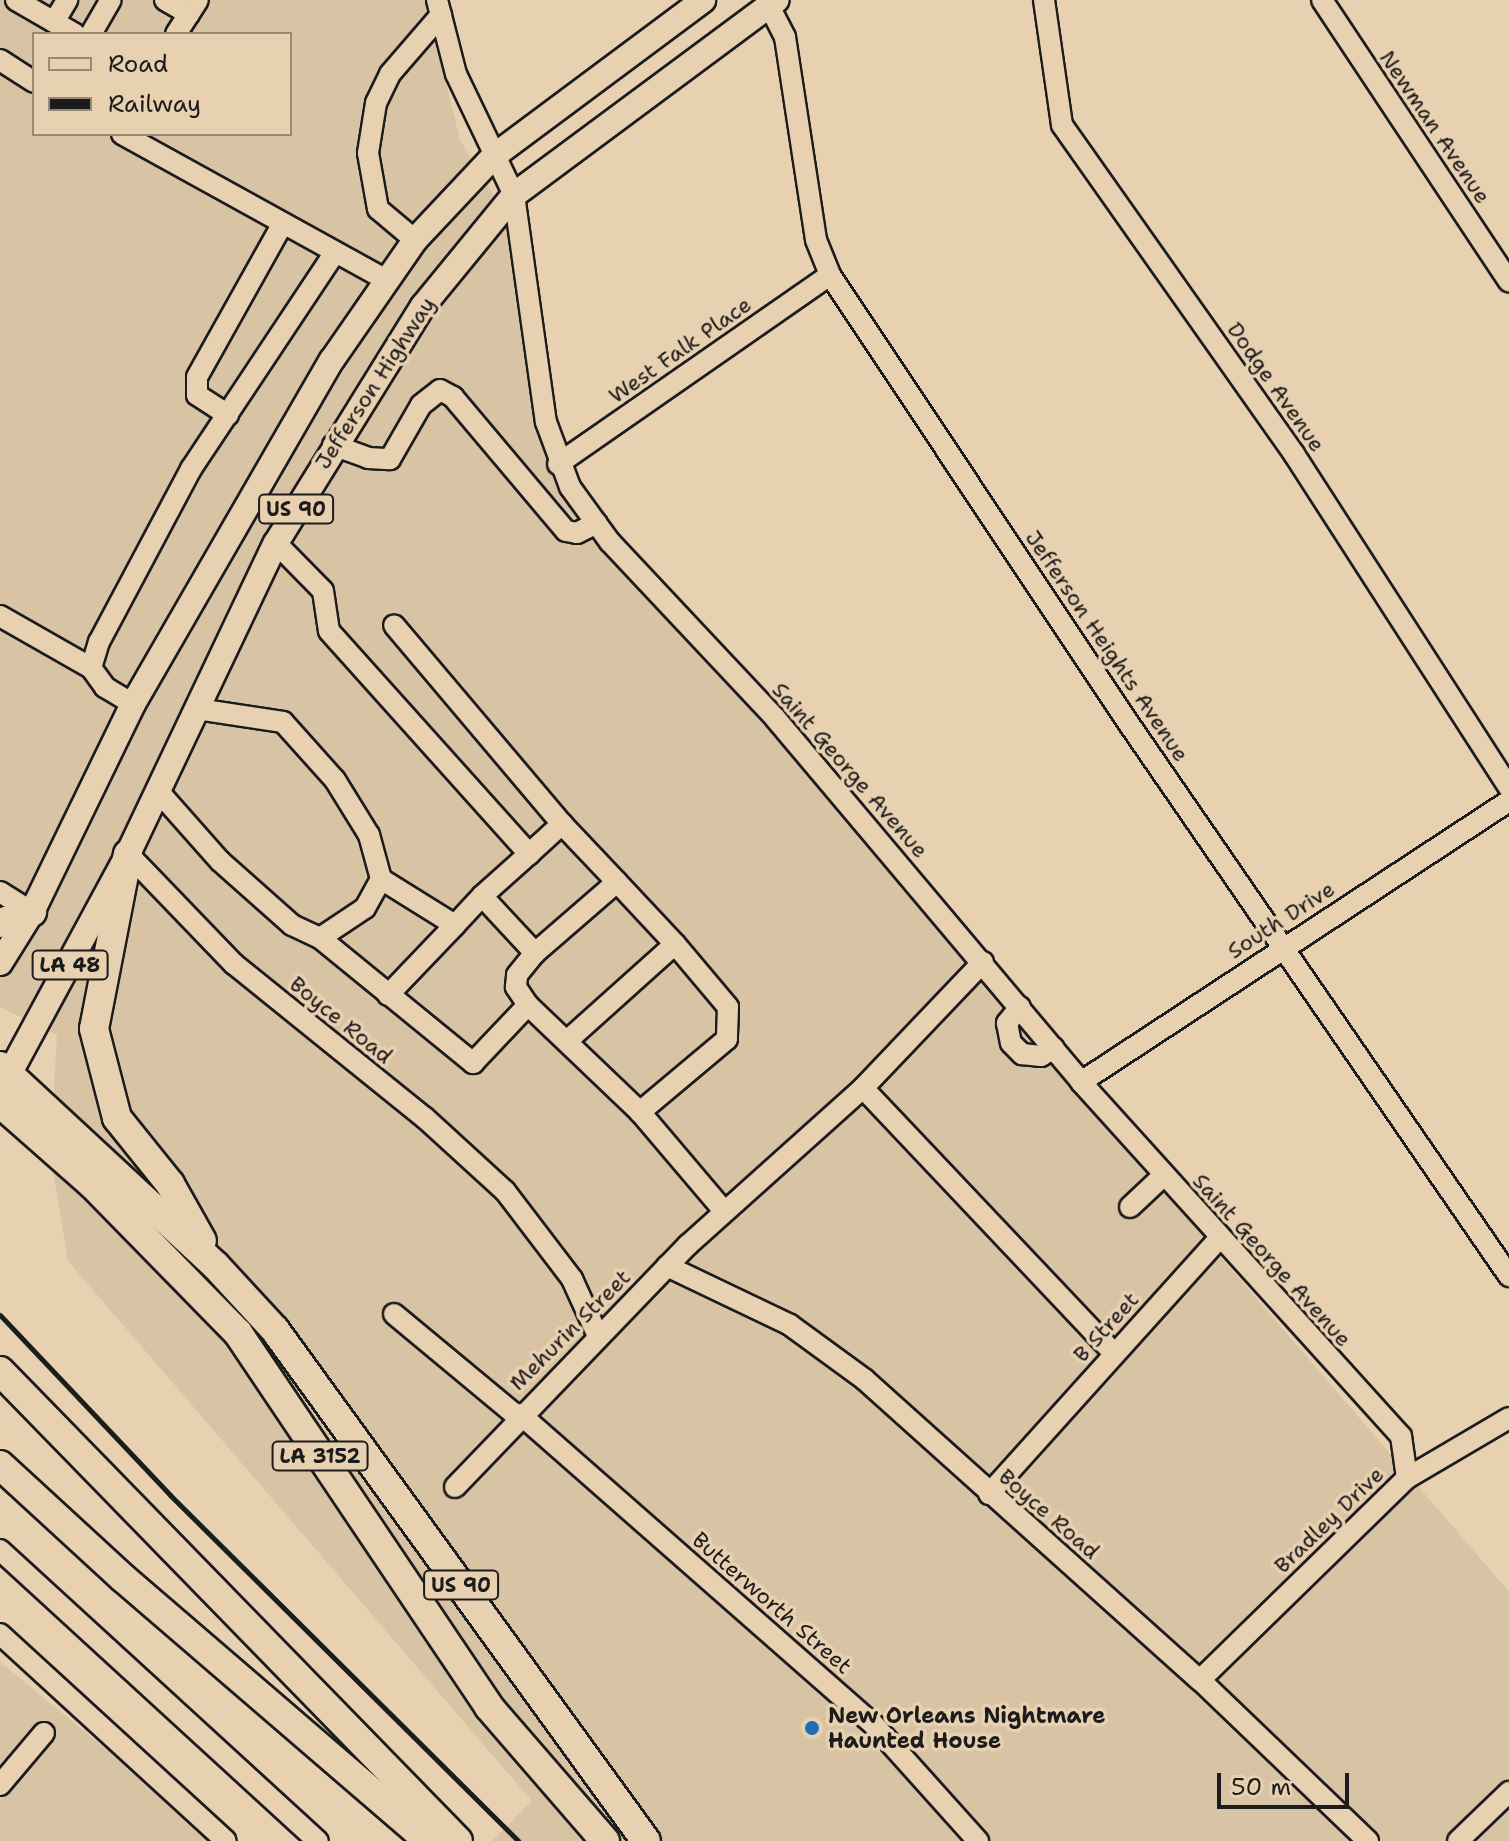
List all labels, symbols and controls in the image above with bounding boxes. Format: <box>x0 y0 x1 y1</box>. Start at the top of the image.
legend <box>32 32 292 136</box>
street label: Newman Avenue <box>1374 45 1496 209</box>
text: Road <box>108 48 168 80</box>
text: Railway <box>108 88 201 120</box>
street label: West Falk Place <box>604 291 756 409</box>
street label: Jefferson Highway <box>309 292 441 474</box>
street label: Dodge Avenue <box>1222 317 1330 457</box>
road number: US 90 <box>258 493 334 525</box>
street label: Jefferson Heights Avenue <box>1020 525 1194 767</box>
street label: Saint George Avenue <box>767 677 933 863</box>
street label: South Drive <box>1223 876 1339 964</box>
road number: LA 48 <box>30 949 110 981</box>
street label: Boyce Road <box>284 971 398 1069</box>
street label: Saint George Avenue <box>1187 1168 1357 1352</box>
street label: Mehurin Street <box>504 1264 636 1396</box>
street label: B Street <box>1068 1287 1144 1367</box>
road number: LA 3152 <box>270 1440 370 1472</box>
street label: Bradley Drive <box>1269 1461 1389 1579</box>
street label: Boyce Road <box>993 1463 1105 1565</box>
street label: Butterworth Street <box>687 1527 857 1679</box>
road number: US 90 <box>423 1569 499 1601</box>
place label: New Orleans Nightmare Haunted House <box>828 1702 1105 1754</box>
marker: New Orleans Nightmare Haunted House <box>803 1719 821 1737</box>
scale bar <box>1221 1757 1353 1807</box>
text: 50 m <box>1231 1771 1291 1803</box>

